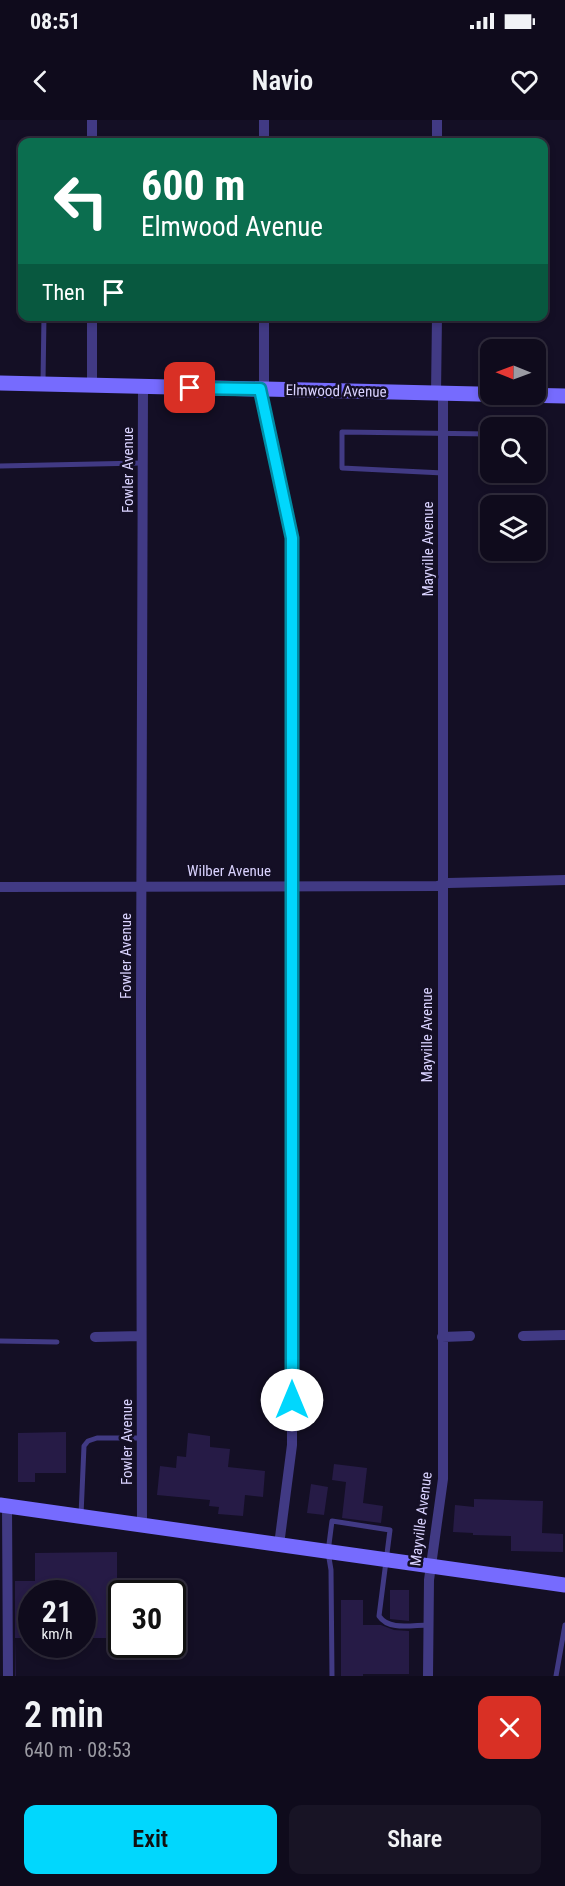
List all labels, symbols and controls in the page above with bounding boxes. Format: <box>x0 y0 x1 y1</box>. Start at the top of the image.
text: 08:51 <box>30 9 81 34</box>
icon: back <box>24 65 57 98</box>
text: Navio <box>252 65 313 97</box>
icon: heart <box>508 65 541 98</box>
text: 600 m <box>141 161 246 210</box>
icon: left <box>42 162 120 240</box>
text: Elmwood Avenue <box>141 211 323 243</box>
icon: arrive <box>97 276 130 309</box>
text: Then <box>42 280 85 305</box>
north arrow <box>480 339 546 405</box>
map controls <box>480 339 546 561</box>
pin <box>164 362 215 413</box>
icon: arrive <box>173 371 206 404</box>
street label: Elmwood Avenue <box>285 381 387 401</box>
button: search <box>480 417 546 483</box>
street label: Fowler Avenue <box>119 427 137 513</box>
button: layers <box>480 495 546 561</box>
street label: Mayville Avenue <box>419 501 437 597</box>
street label: Wilber Avenue <box>187 862 271 880</box>
street label: Fowler Avenue <box>117 913 135 999</box>
street label: Mayville Avenue <box>418 987 436 1083</box>
position arrow <box>260 1368 324 1432</box>
street label: Fowler Avenue <box>118 1399 136 1485</box>
street label: Mayville Avenue <box>406 1471 436 1567</box>
speed limit sign: 30 <box>108 1580 186 1658</box>
text: 21 <box>42 1594 72 1629</box>
text: km/h <box>42 1625 72 1643</box>
text: 2 min <box>24 1694 104 1736</box>
button: close <box>478 1696 541 1759</box>
text: 640 m · 08:53 <box>24 1738 131 1762</box>
button: Exit <box>24 1805 277 1874</box>
button: Share <box>289 1805 541 1874</box>

